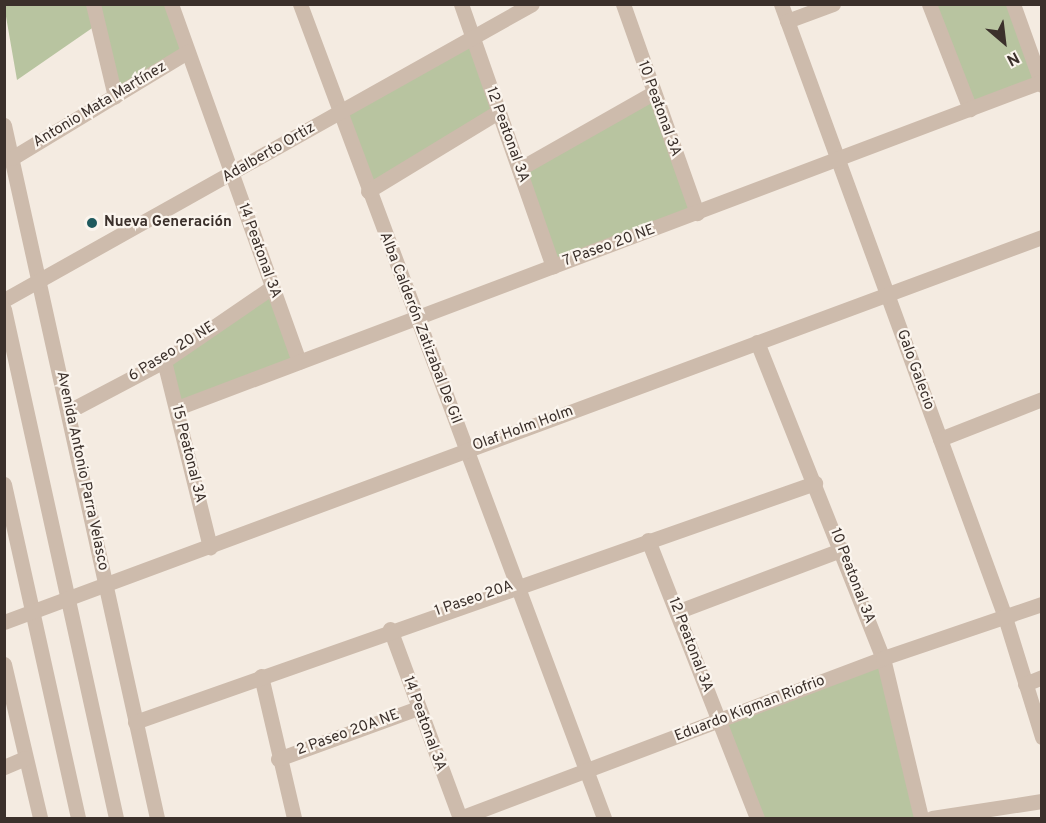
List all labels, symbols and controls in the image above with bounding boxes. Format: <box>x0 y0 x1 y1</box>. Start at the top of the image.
north arrow <box>974 12 1034 72</box>
text: N <box>1003 46 1022 69</box>
street label: Antonio Mata Martínez <box>30 58 170 152</box>
street label: 10 Peatonal 3A <box>633 59 685 159</box>
street label: 12 Peatonal 3A <box>481 85 533 185</box>
street label: Adalberto Ortiz <box>219 119 319 187</box>
street label: 14 Peatonal 3A <box>233 201 285 301</box>
place label: Nueva Generación <box>104 214 232 232</box>
marker: Nueva Generación <box>85 216 99 230</box>
street label: 7 Paseo 20 NE <box>560 221 658 271</box>
street label: Alba Calderón Zatizabal De Gil <box>375 230 465 426</box>
street label: 6 Paseo 20 NE <box>125 318 219 386</box>
street label: Galo Galecio <box>892 327 938 413</box>
street label: Avenida Antonio Parra Velasco <box>52 369 112 573</box>
street label: Olaf Holm Holm <box>470 402 576 456</box>
street label: 15 Peatonal 3A <box>167 403 209 505</box>
street label: 10 Peatonal 3A <box>826 526 878 626</box>
street label: 1 Paseo 20A <box>432 577 516 621</box>
street label: 12 Peatonal 3A <box>664 595 716 695</box>
street label: Eduardo Kigman Riofrio <box>672 672 828 746</box>
street label: 14 Peatonal 3A <box>398 674 450 774</box>
street label: 2 Paseo 20A NE <box>294 706 402 760</box>

